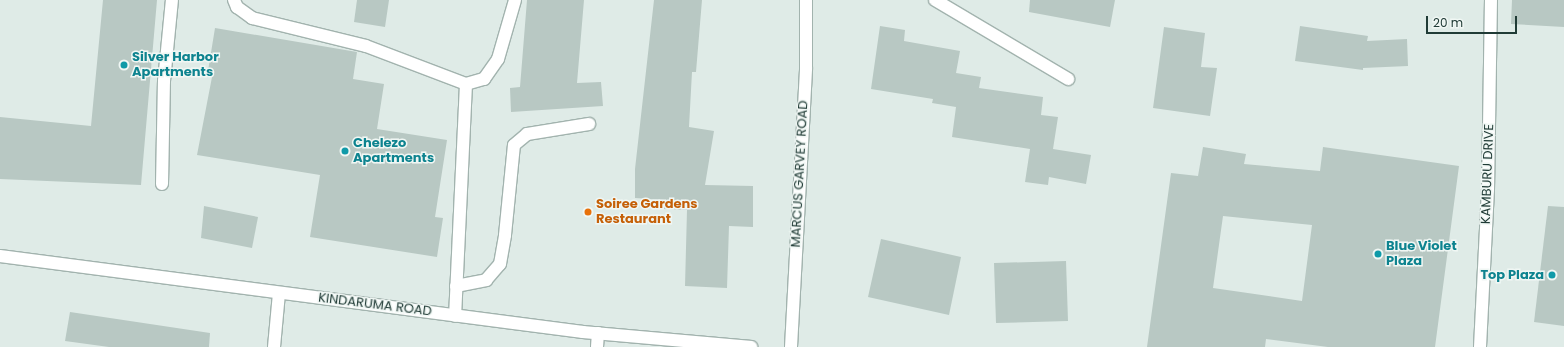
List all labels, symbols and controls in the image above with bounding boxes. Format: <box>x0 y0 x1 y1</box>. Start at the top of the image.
scale bar <box>1428 8 1519 34</box>
text: 20 m <box>1433 14 1463 31</box>
place label: Silver Harbor Apartments <box>132 50 219 81</box>
marker: Silver Harbor Apartments <box>119 60 129 70</box>
street label: MARCUS GARVEY ROAD <box>788 100 812 248</box>
street label: KAMBURU DRIVE <box>1478 124 1498 224</box>
place label: Chelezo Apartments <box>353 136 434 167</box>
marker: Chelezo Apartments <box>340 146 350 156</box>
place label: Soiree Gardens Restaurant <box>596 197 698 228</box>
marker: Soiree Gardens Restaurant <box>583 207 593 217</box>
place label: Blue Violet Plaza <box>1386 239 1457 270</box>
marker: Blue Violet Plaza <box>1373 249 1383 259</box>
place label: Top Plaza <box>1480 267 1544 283</box>
marker: Top Plaza <box>1547 270 1557 280</box>
street label: KINDARUMA ROAD <box>317 290 433 320</box>

